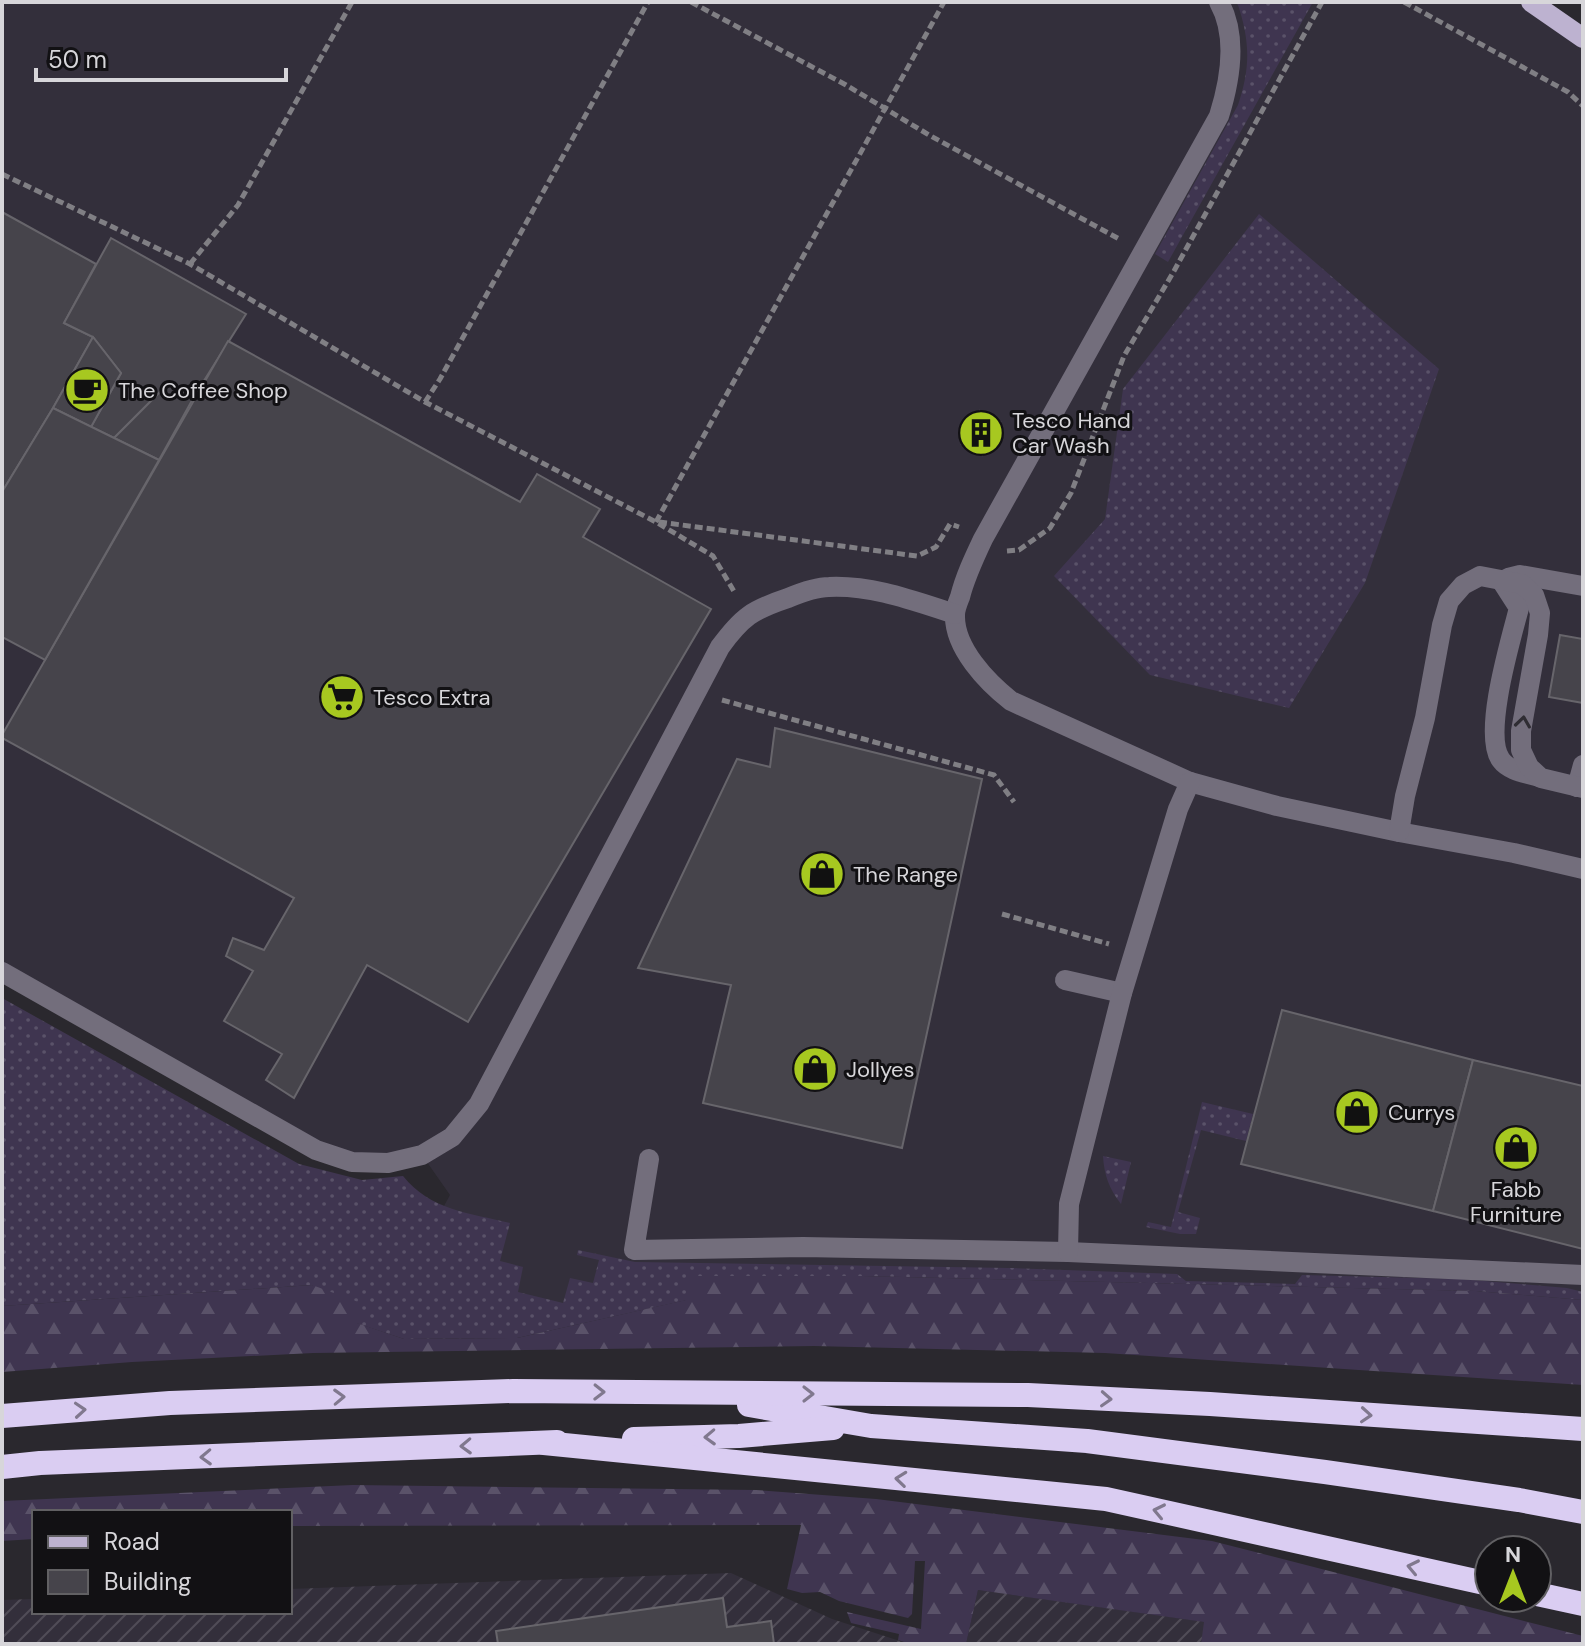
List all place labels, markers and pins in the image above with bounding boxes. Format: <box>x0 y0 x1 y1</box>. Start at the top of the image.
cafe icon: The Coffee Shop <box>63 366 111 414</box>
place label: The Coffee Shop <box>118 376 288 405</box>
place label: Tesco Hand Car Wash <box>1012 406 1131 460</box>
building icon: Tesco Hand Car Wash <box>957 409 1005 457</box>
supermarket icon: Tesco Extra <box>318 673 366 721</box>
place label: Tesco Extra <box>373 683 490 712</box>
shop icon: The Range <box>798 850 846 898</box>
place label: The Range <box>853 860 958 889</box>
shop icon: Jollyes <box>791 1045 839 1093</box>
place label: Jollyes <box>846 1055 915 1084</box>
shop icon: Currys <box>1333 1088 1381 1136</box>
place label: Currys <box>1388 1098 1455 1127</box>
shop icon: Fabb Furniture <box>1492 1124 1540 1172</box>
place label: Fabb Furniture <box>1470 1175 1562 1229</box>

